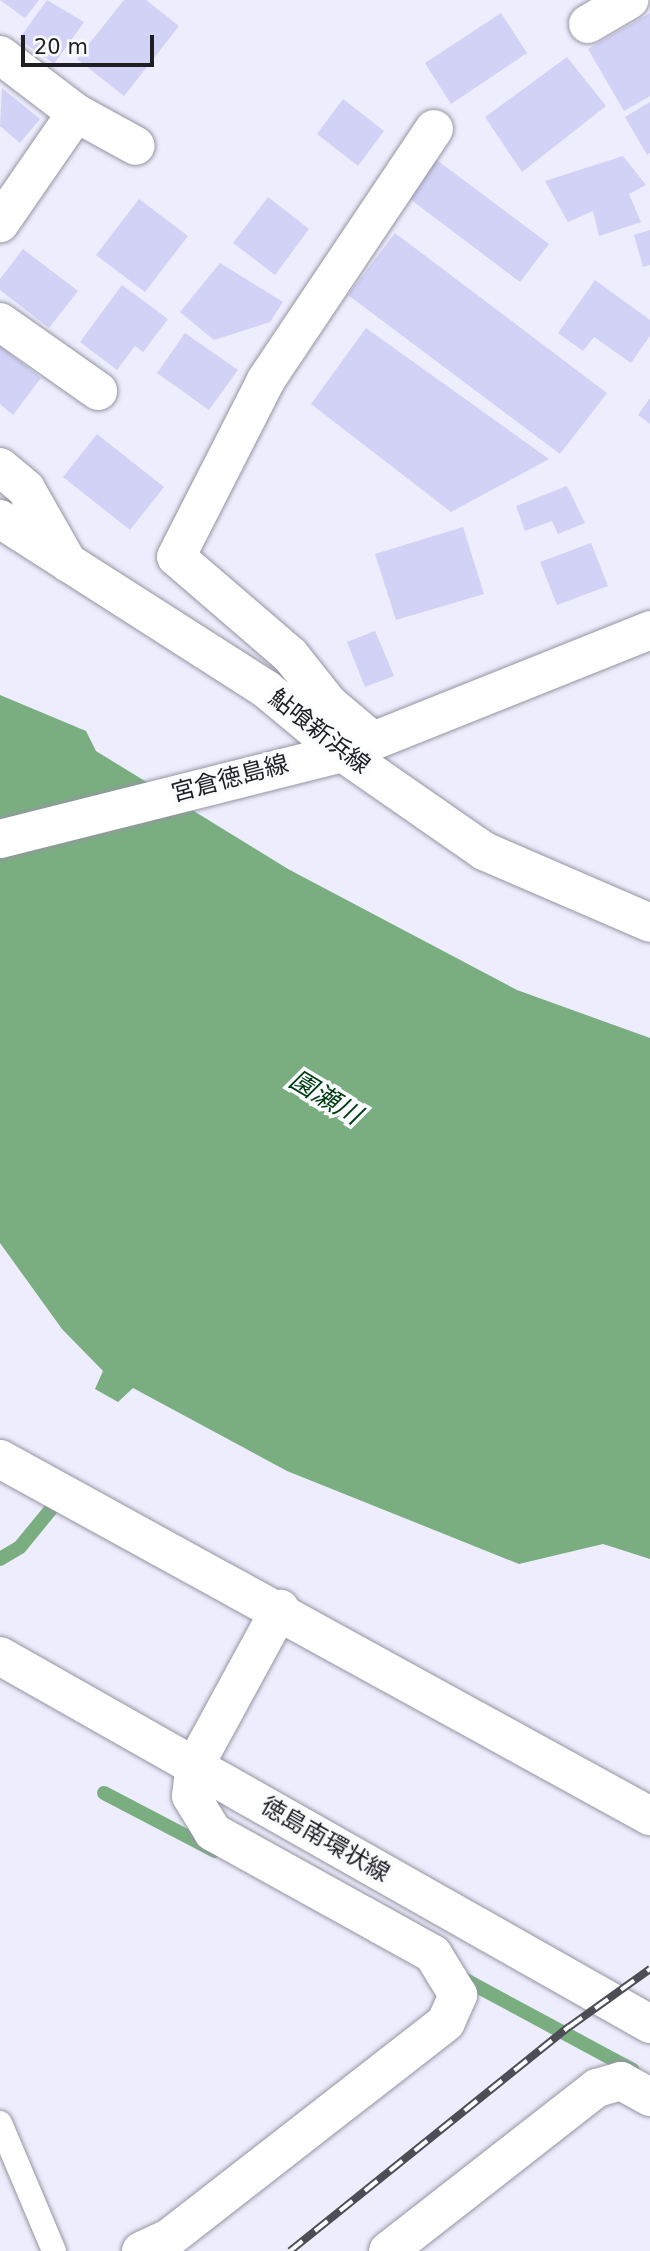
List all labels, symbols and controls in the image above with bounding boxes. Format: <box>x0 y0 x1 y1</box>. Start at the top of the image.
scale bar <box>24 21 158 65</box>
text: 20 m <box>34 35 88 59</box>
street label: 鮎喰新浜線 <box>263 684 375 780</box>
street label: 宮倉徳島線 <box>168 750 292 808</box>
water label: 園瀬川 <box>284 1065 366 1131</box>
street label: 徳島南環状線 <box>255 1792 395 1888</box>

